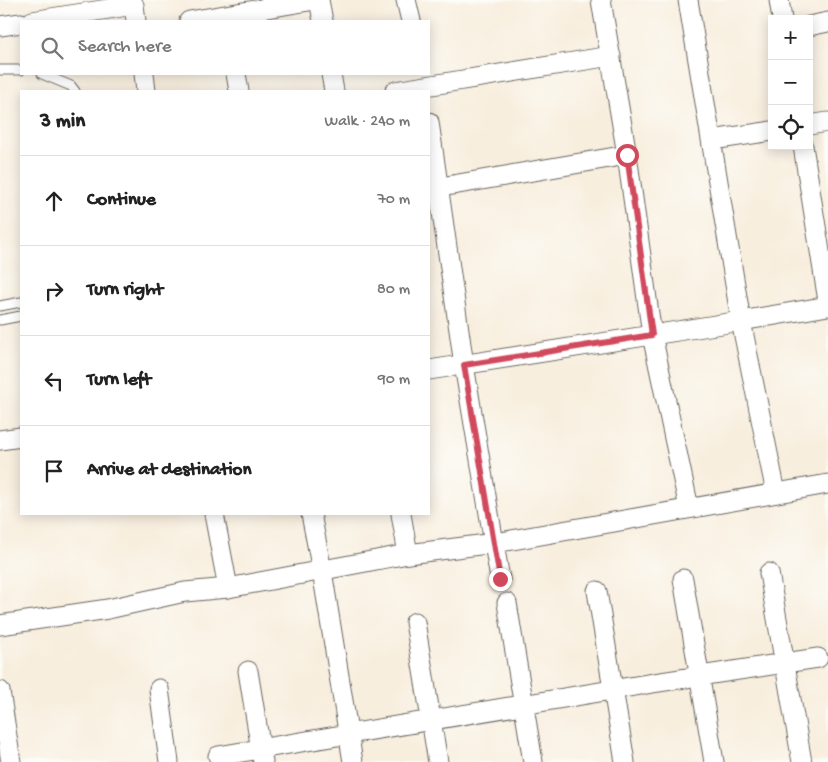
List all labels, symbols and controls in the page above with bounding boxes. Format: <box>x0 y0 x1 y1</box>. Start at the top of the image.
map controls <box>768 15 813 150</box>
button: + <box>768 15 813 60</box>
search box <box>20 20 430 75</box>
icon: search <box>38 34 66 62</box>
text: Search here <box>78 36 172 59</box>
button: − <box>768 60 813 105</box>
button: locate <box>768 105 813 150</box>
text: 3 min <box>40 110 85 135</box>
text: Walk · 240 m <box>325 113 410 132</box>
route start <box>616 144 639 167</box>
icon: ahead <box>40 187 68 215</box>
text: Continue <box>87 189 156 212</box>
text: 70 m <box>377 191 410 210</box>
icon: right <box>40 277 68 305</box>
text: Turn right <box>87 279 163 302</box>
text: 80 m <box>377 281 410 300</box>
icon: left <box>40 367 68 395</box>
text: Turn left <box>87 369 151 392</box>
text: 90 m <box>378 371 410 390</box>
icon: arrive <box>40 457 68 485</box>
text: Arrive at destination <box>87 459 251 482</box>
route end <box>489 568 512 591</box>

